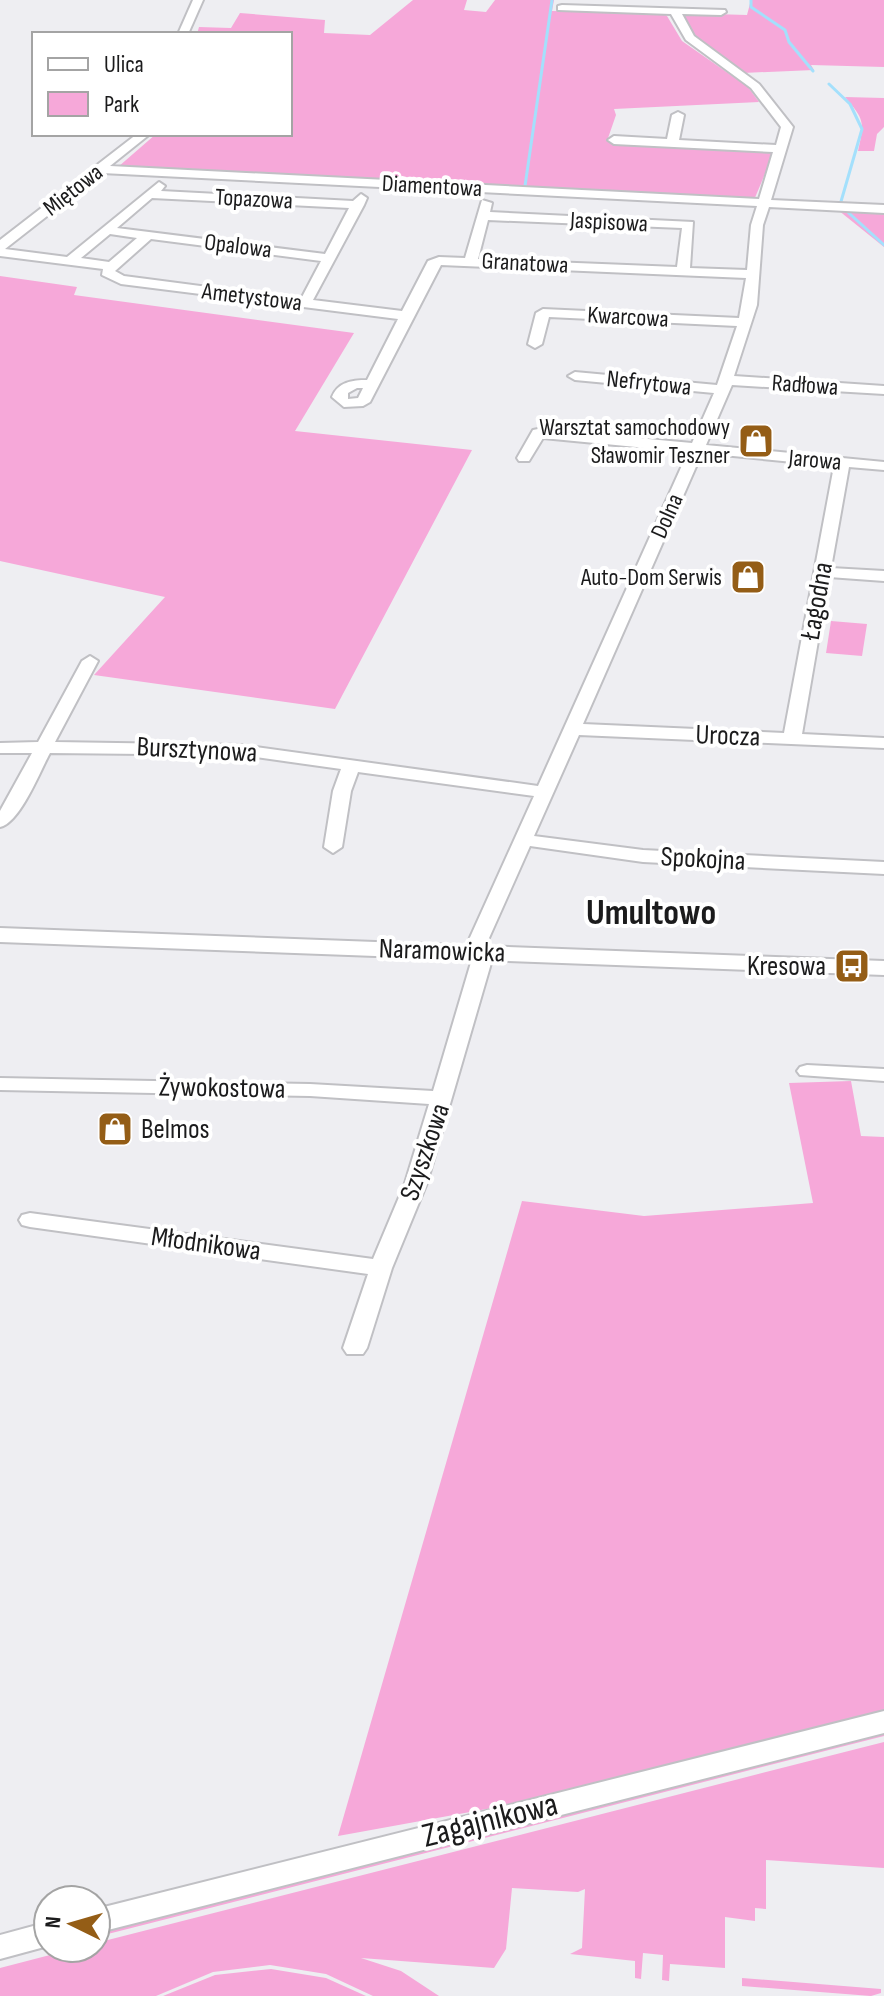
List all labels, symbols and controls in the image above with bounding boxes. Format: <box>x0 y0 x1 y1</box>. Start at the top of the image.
legend <box>32 32 292 136</box>
text: Ulica <box>104 50 144 79</box>
text: Park <box>104 90 139 119</box>
street label: Miętowa <box>37 158 109 222</box>
street label: Diamentowa <box>381 169 483 203</box>
street label: Topazowa <box>214 182 294 216</box>
street label: Jaspisowa <box>568 205 649 239</box>
street label: Opalowa <box>203 227 273 265</box>
street label: Granatowa <box>481 246 569 280</box>
street label: Ametystowa <box>199 276 304 318</box>
street label: Kwarcowa <box>587 300 669 334</box>
street label: Nefrytowa <box>605 364 693 402</box>
street label: Radłowa <box>771 368 839 402</box>
place label: Warsztat samochodowy Sławomir Teszner <box>539 413 730 470</box>
shop icon: Warsztat samochodowy Sławomir Teszner <box>737 422 775 460</box>
street label: Jarowa <box>786 443 843 477</box>
street label: Dolna <box>644 489 690 543</box>
shop icon: Auto-Dom Serwis <box>729 558 767 596</box>
street label: Łagodna <box>794 560 840 643</box>
place label: Auto-Dom Serwis <box>580 563 722 592</box>
street label: Urocza <box>695 718 761 754</box>
street label: Bursztynowa <box>136 730 258 770</box>
street label: Spokojna <box>660 840 746 878</box>
district label: Umultowo <box>586 892 716 935</box>
street label: Naramowicka <box>378 932 506 970</box>
bus stop icon: Kresowa <box>833 947 871 985</box>
place label: Kresowa <box>747 950 826 983</box>
street label: Żywokostowa <box>158 1070 286 1106</box>
street label: Szyszkowa <box>393 1099 457 1205</box>
shop icon: Belmos <box>96 1110 134 1148</box>
place label: Belmos <box>141 1113 210 1146</box>
street label: Młodnikowa <box>149 1220 263 1268</box>
street label: Zagajnikowa <box>418 1783 562 1857</box>
north arrow <box>32 1884 112 1964</box>
text: N <box>40 1915 68 1929</box>

